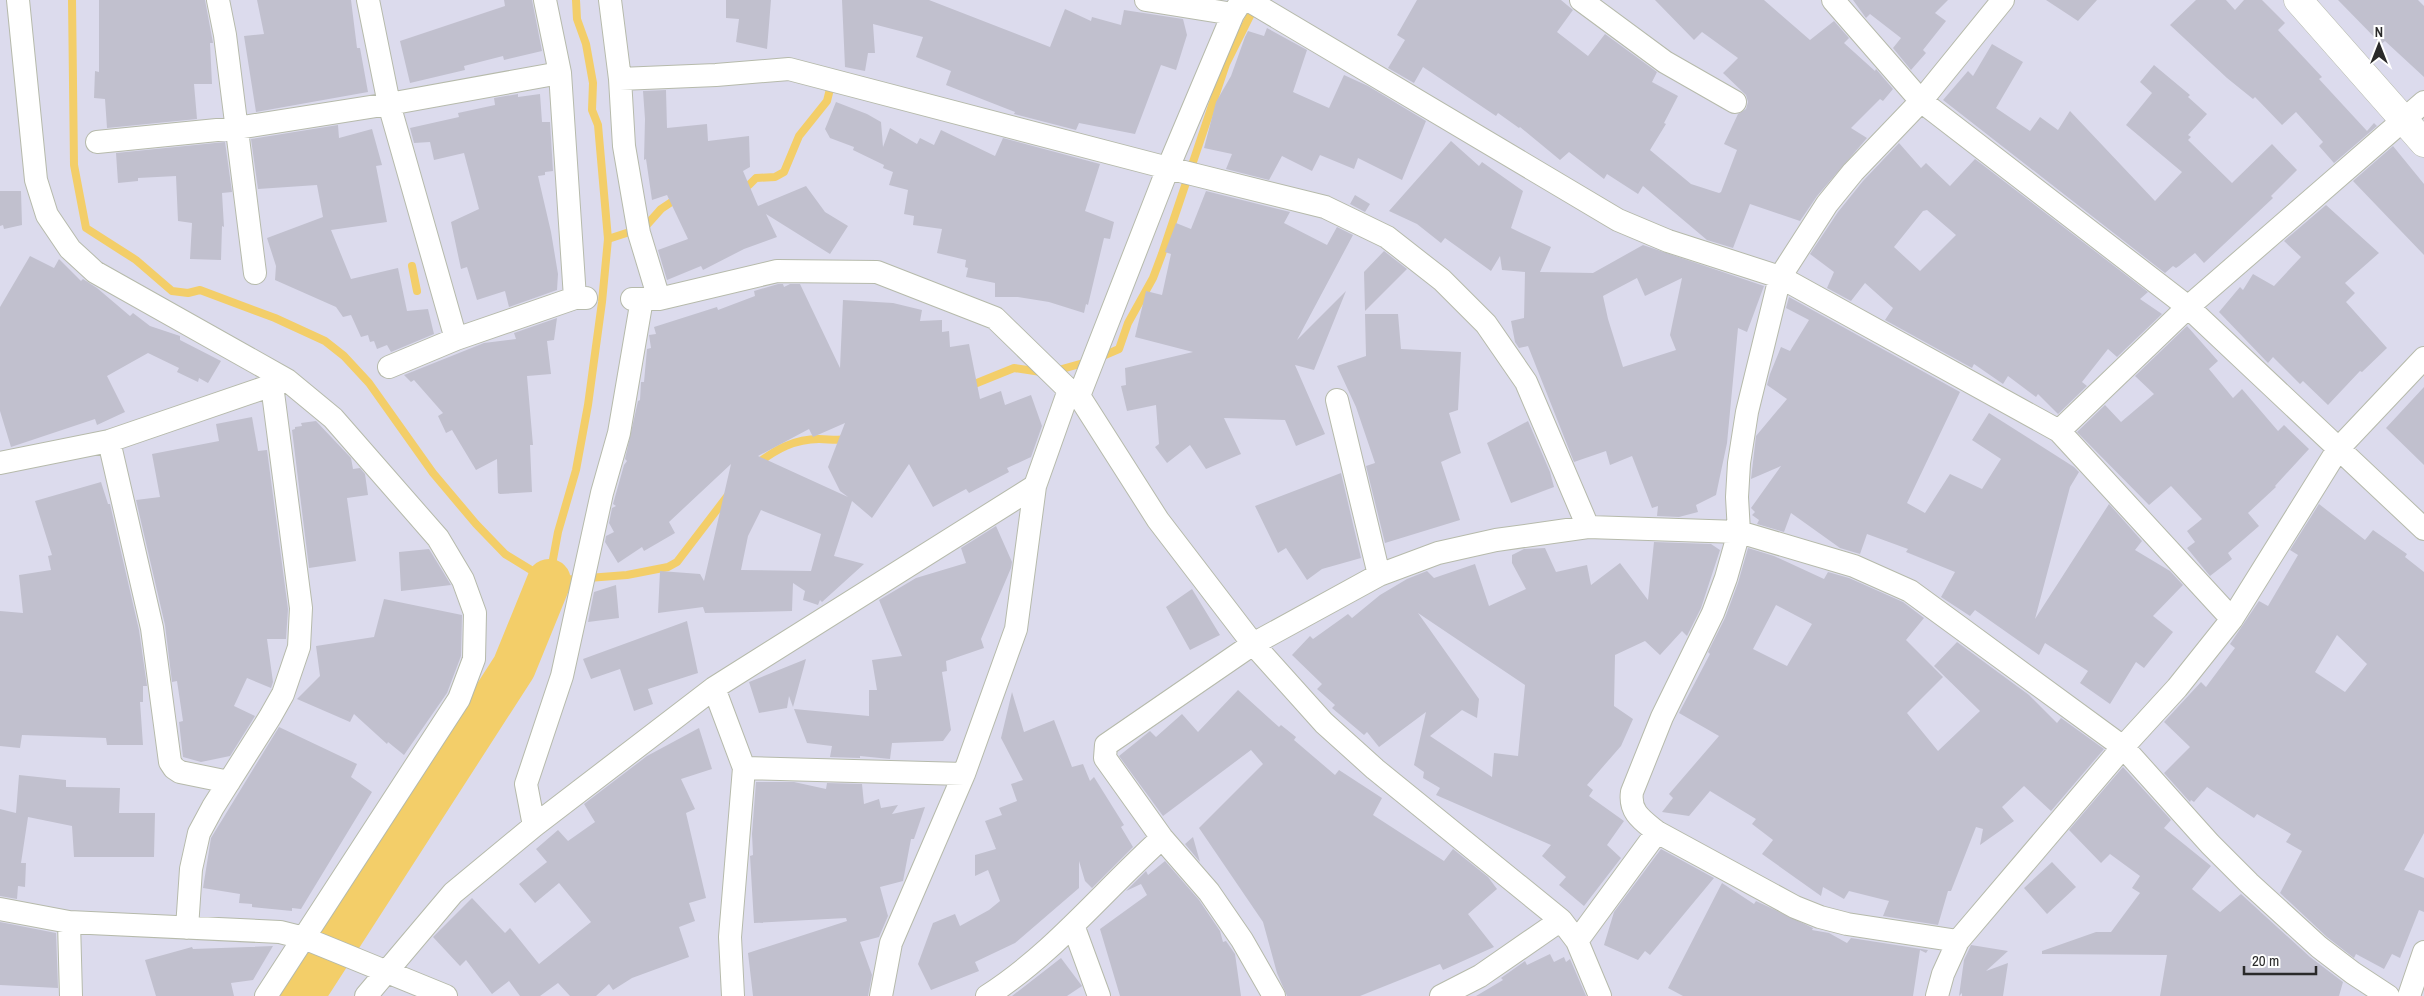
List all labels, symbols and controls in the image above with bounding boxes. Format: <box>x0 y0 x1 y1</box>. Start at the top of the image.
north arrow <box>2354 20 2404 70</box>
text: N <box>2375 23 2383 41</box>
scale bar <box>2244 944 2316 976</box>
text: 20 m <box>2252 950 2279 971</box>

